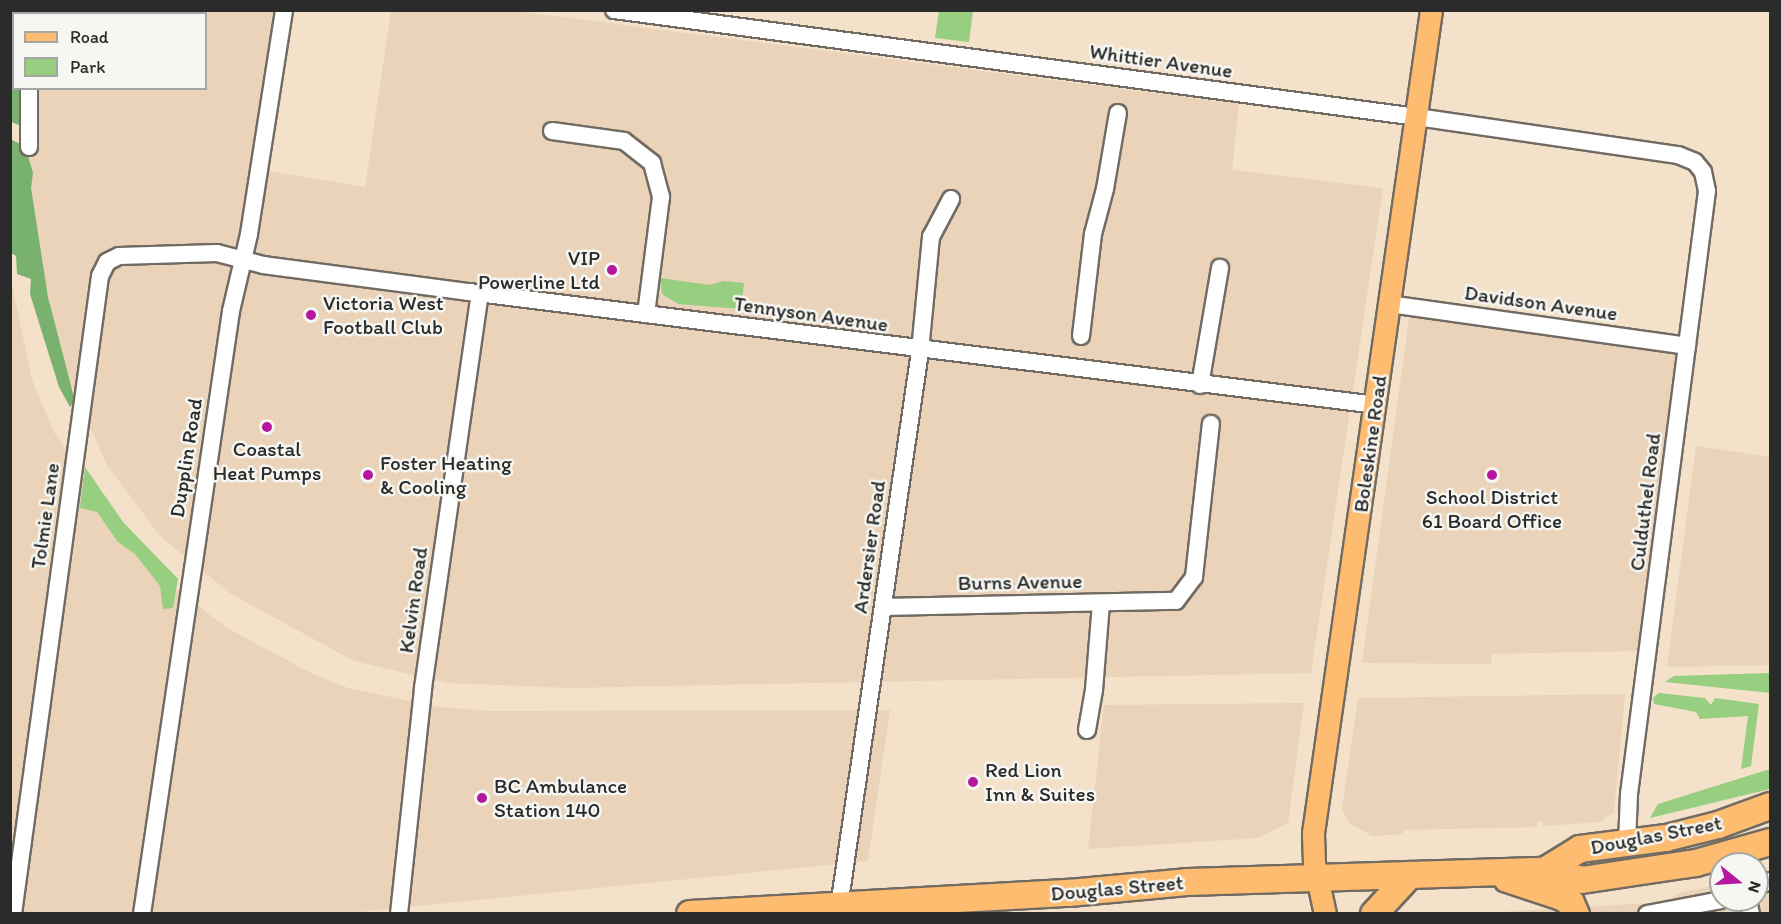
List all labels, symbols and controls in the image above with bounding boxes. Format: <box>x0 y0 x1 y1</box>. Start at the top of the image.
legend <box>12 12 207 90</box>
text: Road <box>70 26 109 48</box>
street label: Whittier Avenue <box>1088 39 1234 83</box>
text: Park <box>70 56 105 78</box>
place label: VIP Powerline Ltd <box>478 245 600 295</box>
marker: VIP Powerline Ltd <box>605 263 619 277</box>
street label: Davidson Avenue <box>1463 280 1619 326</box>
place label: Victoria West Football Club <box>323 290 443 340</box>
street label: Tennyson Avenue <box>733 291 889 337</box>
marker: Victoria West Football Club <box>304 308 318 322</box>
street label: Boleskine Road <box>1348 374 1392 514</box>
street label: Dupplin Road <box>164 397 208 519</box>
marker: Coastal Heat Pumps <box>260 420 274 434</box>
street label: Culduthel Road <box>1624 432 1666 572</box>
place label: Coastal Heat Pumps <box>213 436 321 486</box>
place label: Foster Heating & Cooling <box>380 450 511 500</box>
street label: Tolmie Lane <box>25 461 65 571</box>
marker: Foster Heating & Cooling <box>361 468 375 482</box>
marker: School District 61 Board Office <box>1485 468 1499 482</box>
street label: Ardersier Road <box>847 479 891 615</box>
place label: School District 61 Board Office <box>1422 484 1562 534</box>
street label: Kelvin Road <box>393 546 433 654</box>
street label: Burns Avenue <box>958 568 1082 596</box>
place label: Red Lion Inn & Suites <box>985 757 1095 807</box>
place label: BC Ambulance Station 140 <box>494 773 627 823</box>
marker: Red Lion Inn & Suites <box>966 775 980 789</box>
marker: BC Ambulance Station 140 <box>475 791 489 805</box>
street label: Douglas Street <box>1588 810 1724 860</box>
north arrow <box>1709 852 1769 912</box>
street label: Douglas Street <box>1049 870 1185 906</box>
text: N <box>1744 879 1765 895</box>

